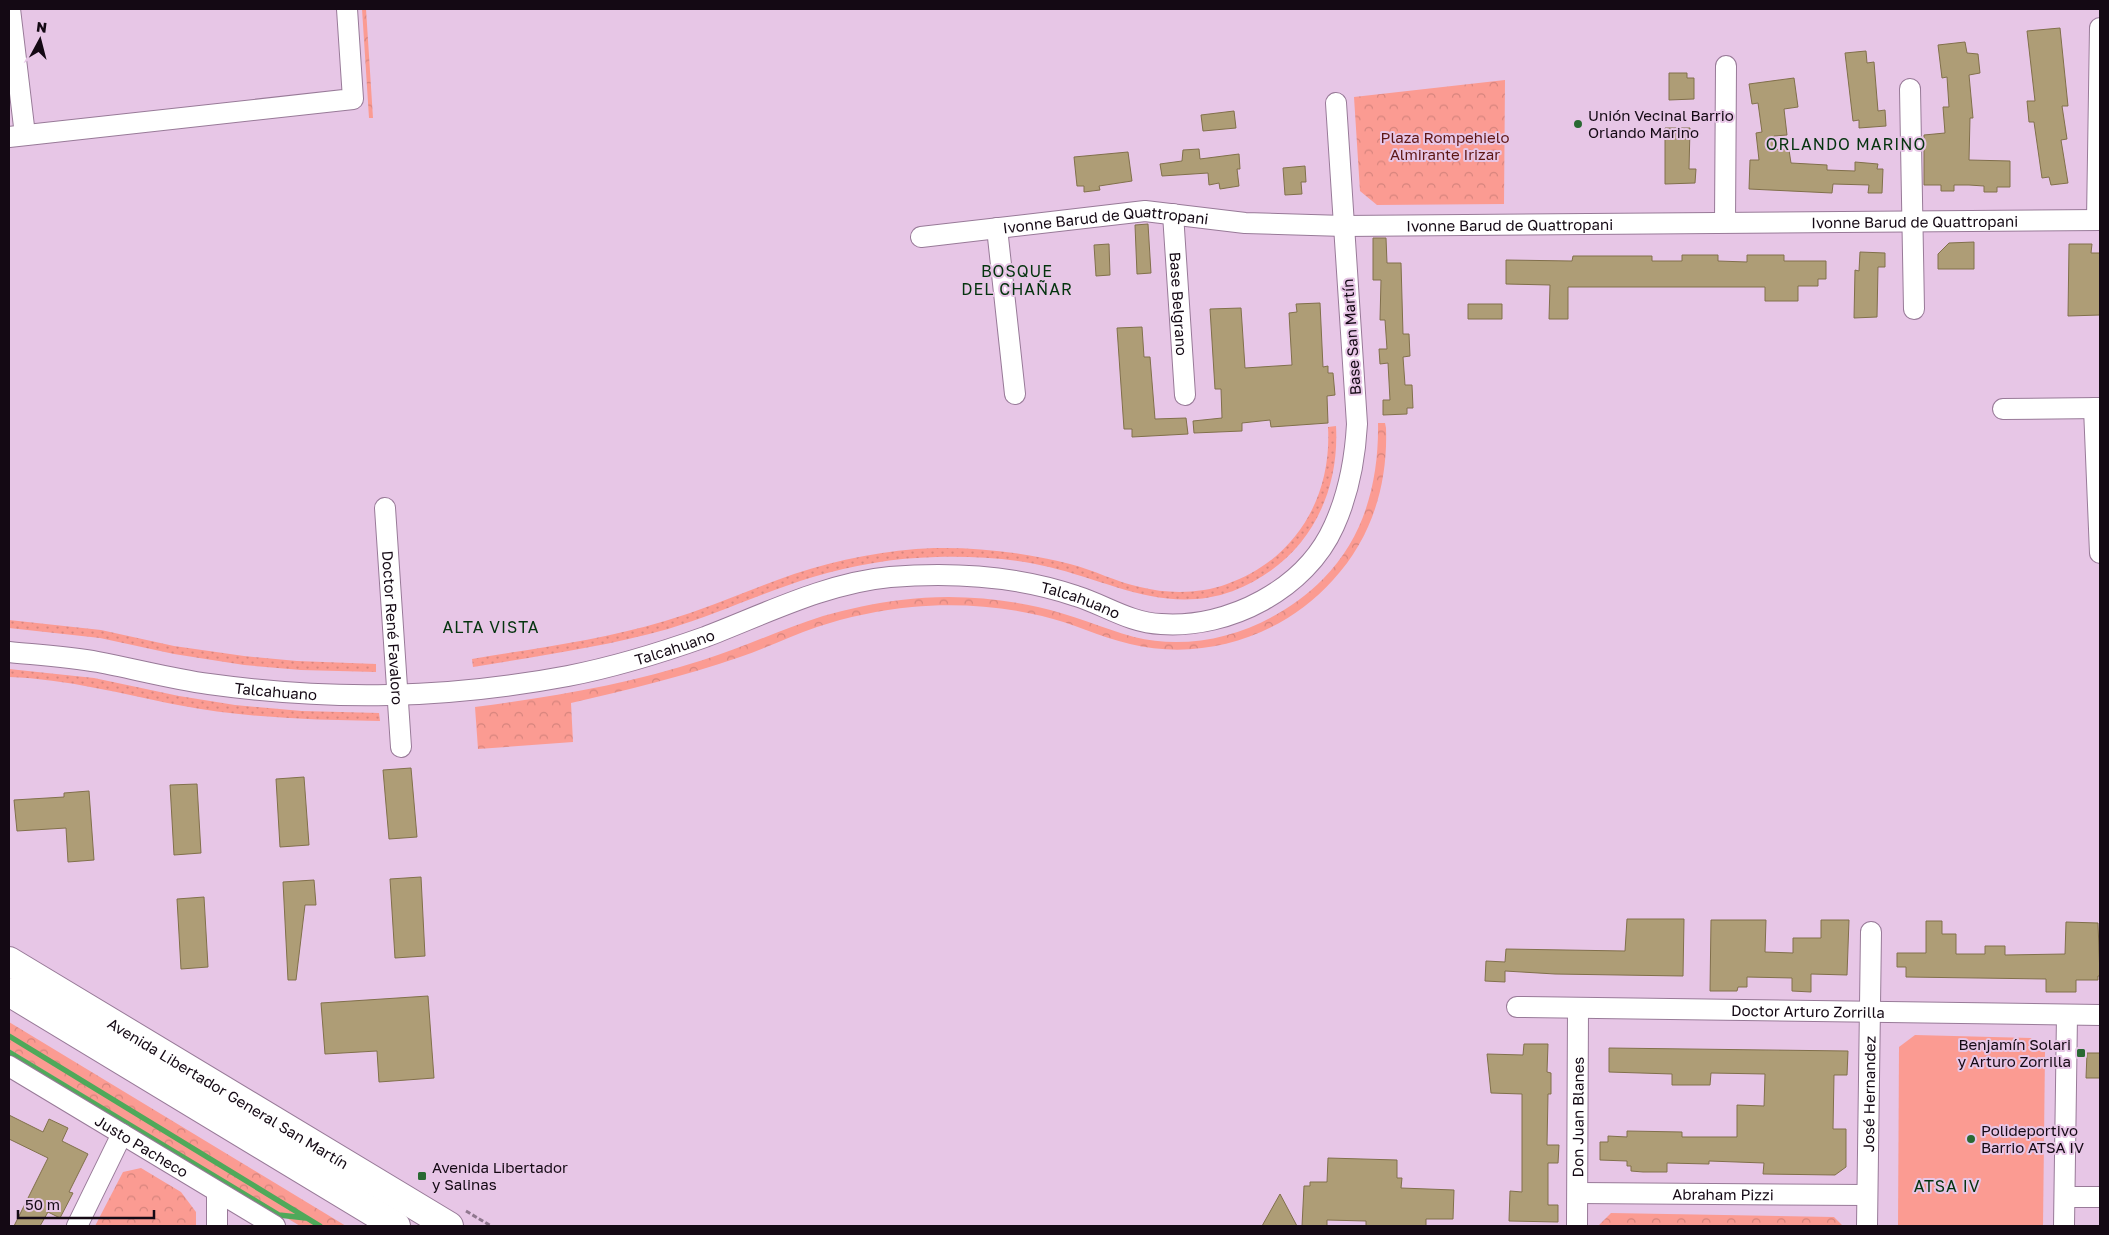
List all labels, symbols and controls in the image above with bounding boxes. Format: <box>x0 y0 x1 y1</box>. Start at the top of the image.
north arrow <box>15 15 65 65</box>
text: N <box>35 18 48 36</box>
place label: Unión Vecinal Barrio Orlando Marino <box>1588 106 1734 141</box>
marker: Unión Vecinal Barrio Orlando Marino <box>1572 118 1584 130</box>
park label: Plaza Rompehielo Almirante Irizar <box>1381 128 1509 163</box>
district label: ORLANDO MARINO <box>1766 134 1926 154</box>
street label: Ivonne Barud de Quattropani <box>1002 202 1210 236</box>
street label: Ivonne Barud de Quattropani <box>1811 212 2018 231</box>
street label: Ivonne Barud de Quattropani <box>1406 215 1613 235</box>
street label: Base Belgrano <box>1167 251 1191 356</box>
district label: BOSQUE DEL CHAÑAR <box>961 261 1073 299</box>
street label: Base San Martín <box>1338 278 1364 396</box>
street label: Doctor René Favaloro <box>379 550 407 705</box>
street label: Talcahuano <box>1039 577 1123 622</box>
district label: ALTA VISTA <box>442 617 540 637</box>
street label: Talcahuano <box>633 625 717 668</box>
street label: Talcahuano <box>234 678 318 703</box>
street label: Doctor Arturo Zorrilla <box>1731 1001 1885 1021</box>
street label: Avenida Libertador General San Martín <box>105 1014 352 1172</box>
street label: José Hernandez <box>1859 1035 1879 1152</box>
place label: Benjamín Solari y Arturo Zorrilla <box>1958 1035 2071 1070</box>
marker: Benjamín Solari y Arturo Zorrilla <box>2075 1047 2087 1059</box>
street label: Don Juan Blanes <box>1568 1057 1587 1177</box>
street label: Justo Pacheco <box>92 1111 192 1181</box>
place label: Polideportivo Barrio ATSA IV <box>1981 1121 2084 1156</box>
marker: Polideportivo Barrio ATSA IV <box>1965 1133 1977 1145</box>
place label: Avenida Libertador y Salinas <box>432 1158 568 1193</box>
marker: Avenida Libertador y Salinas <box>416 1170 428 1182</box>
district label: ATSA IV <box>1914 1176 1980 1196</box>
street label: Abraham Pizzi <box>1672 1185 1774 1203</box>
scale bar <box>18 1188 154 1220</box>
text: 50 m <box>25 1195 60 1213</box>

